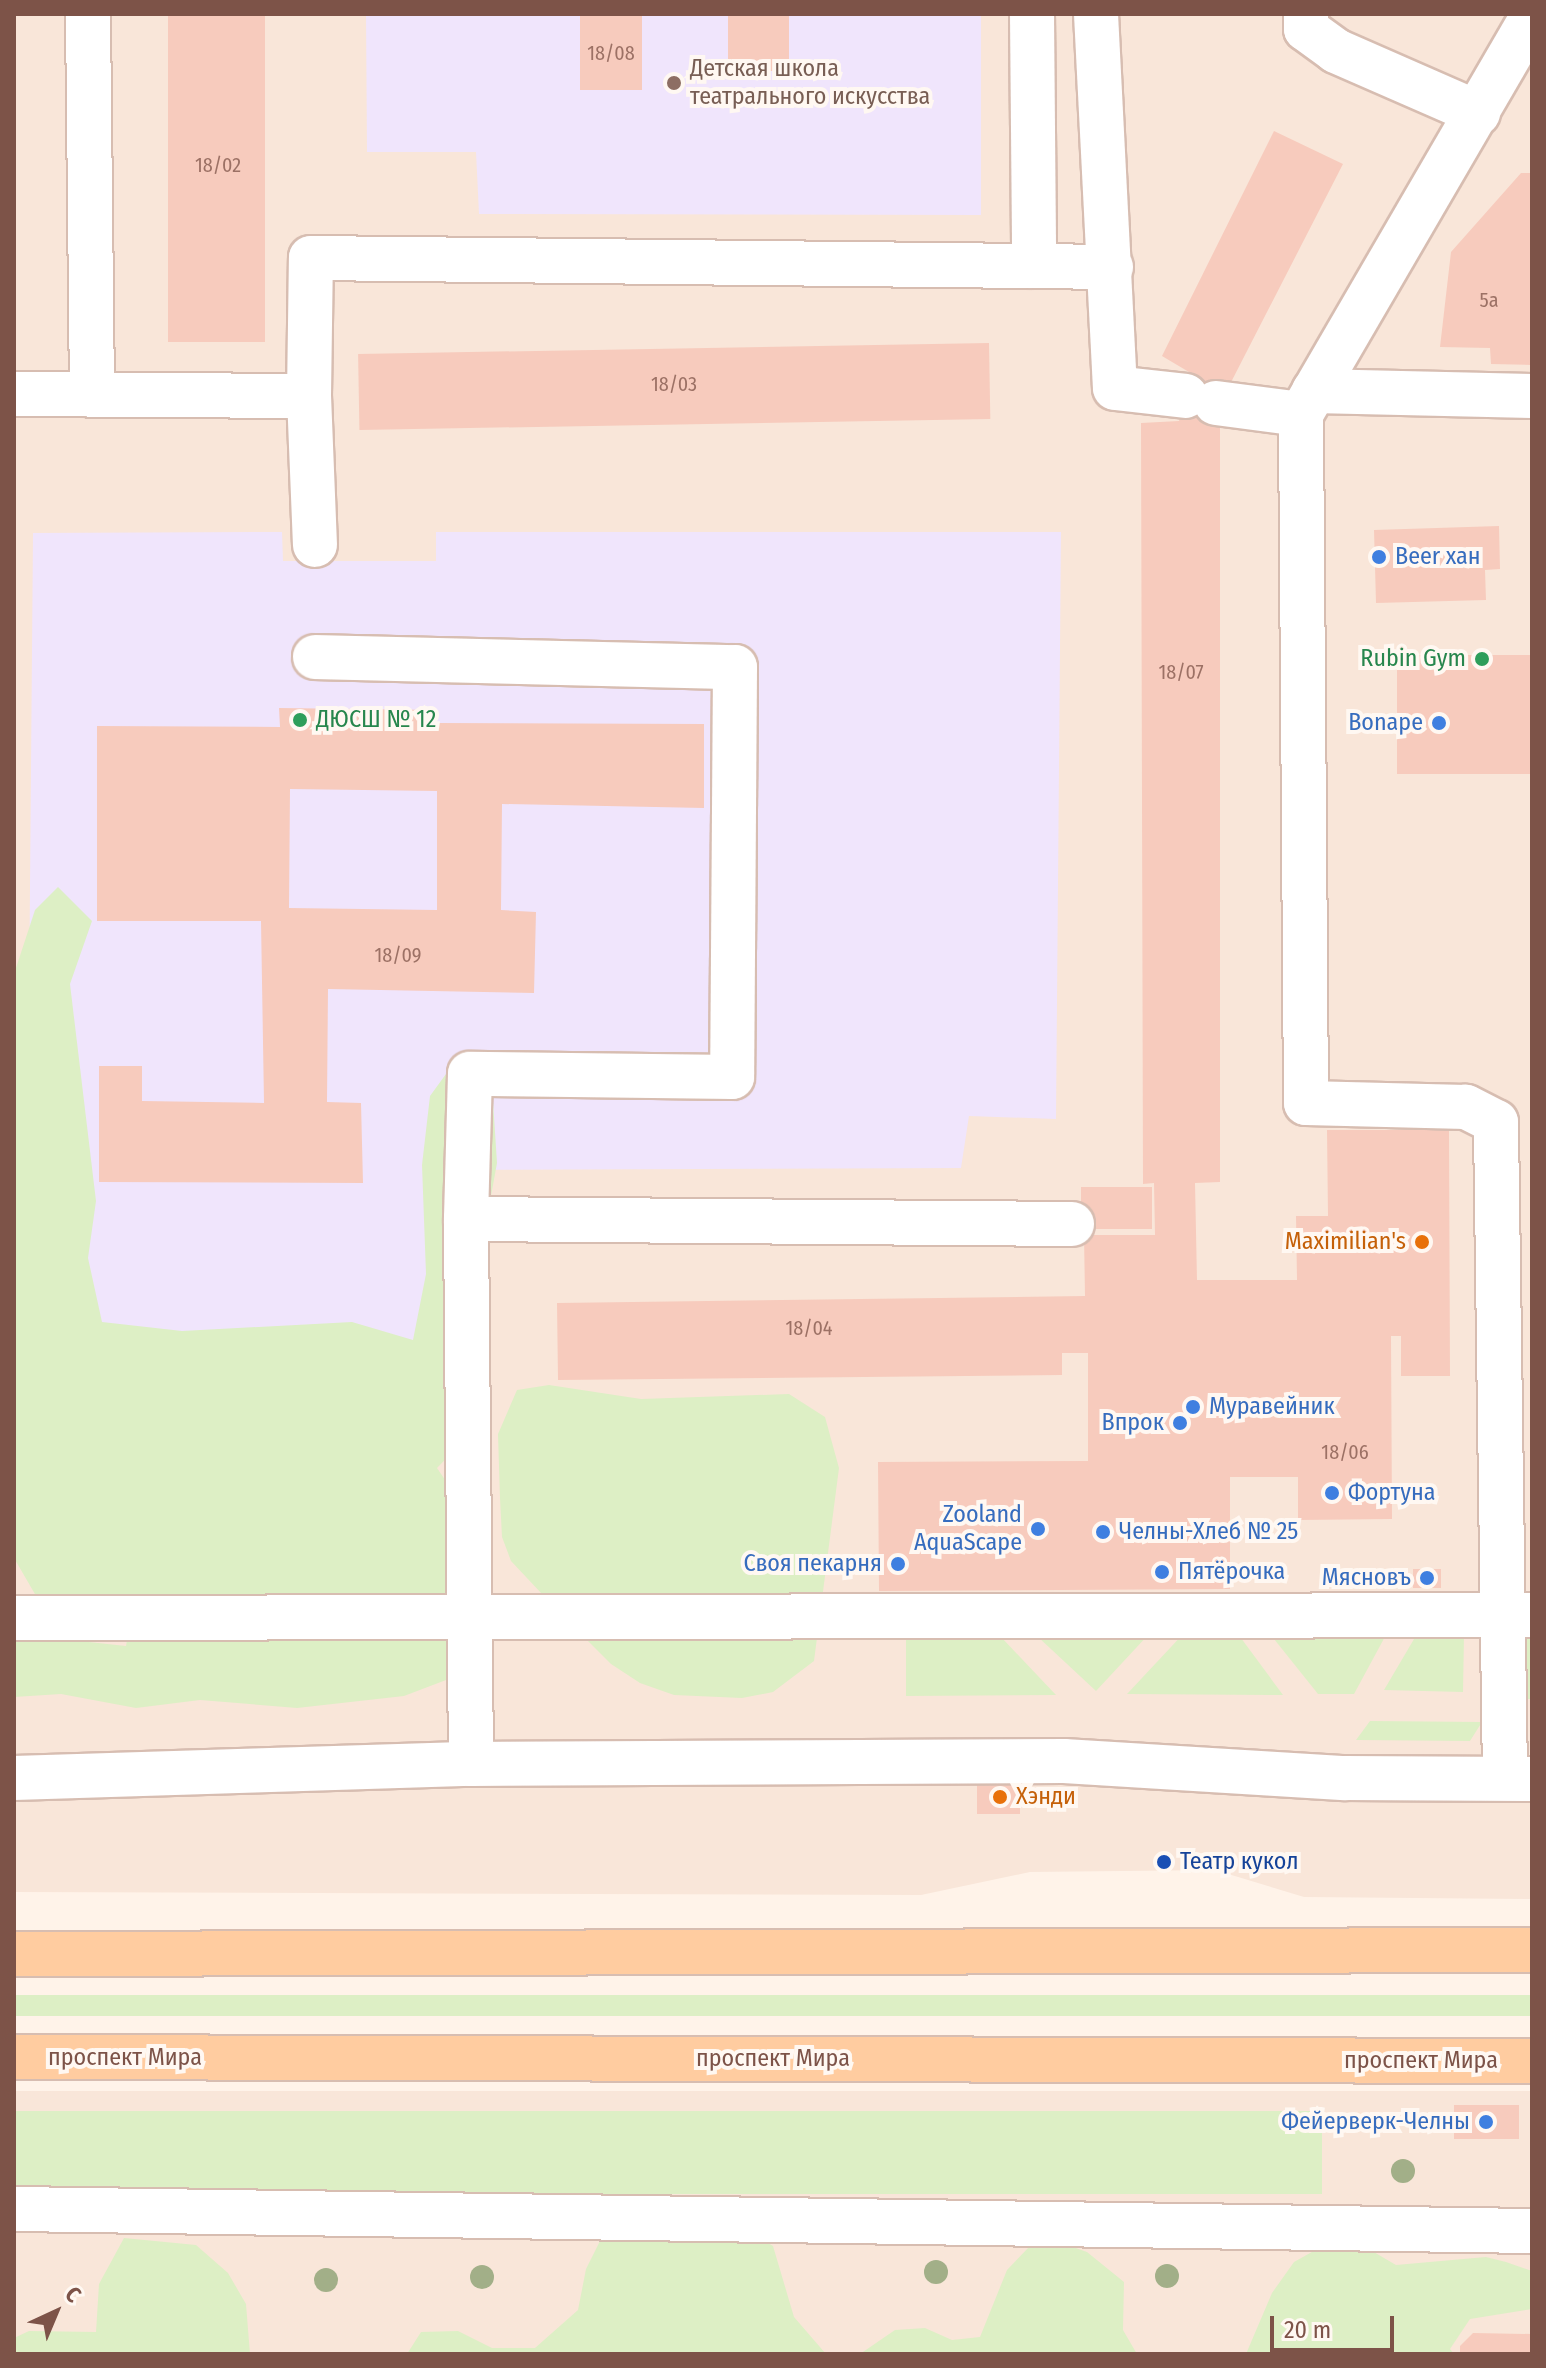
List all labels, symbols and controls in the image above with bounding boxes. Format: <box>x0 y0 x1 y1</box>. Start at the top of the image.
house number: 18/08 <box>587 41 635 65</box>
place label: Детская школа театрального искусства <box>690 55 930 111</box>
marker: Детская школа театрального искусства <box>665 74 683 92</box>
house number: 18/02 <box>195 153 241 177</box>
house number: 5а <box>1480 288 1498 312</box>
house number: 18/03 <box>651 372 697 396</box>
place label: Beer хан <box>1395 543 1481 571</box>
marker: Beer хан <box>1370 548 1388 566</box>
place label: Rubin Gym <box>1360 645 1466 673</box>
marker: Rubin Gym <box>1473 650 1491 668</box>
house number: 18/07 <box>1158 660 1204 684</box>
place label: ДЮСШ № 12 <box>316 706 436 734</box>
place label: Bonape <box>1348 709 1423 737</box>
marker: ДЮСШ № 12 <box>291 711 309 729</box>
marker: Bonape <box>1430 714 1448 732</box>
house number: 18/09 <box>375 943 421 967</box>
place label: Maximilian's <box>1285 1228 1406 1256</box>
marker: Maximilian's <box>1413 1233 1431 1251</box>
house number: 18/04 <box>785 1316 833 1340</box>
place label: Муравейник <box>1209 1393 1335 1421</box>
marker: Муравейник <box>1184 1398 1202 1416</box>
place label: Впрок <box>1102 1409 1164 1437</box>
marker: Впрок <box>1171 1414 1189 1432</box>
house number: 18/06 <box>1321 1440 1369 1464</box>
place label: Фортуна <box>1348 1479 1436 1507</box>
marker: Фортуна <box>1323 1484 1341 1502</box>
place label: Zooland AquaScape <box>914 1501 1022 1557</box>
place label: Челны-Хлеб № 25 <box>1119 1518 1298 1546</box>
marker: Zooland AquaScape <box>1029 1520 1047 1538</box>
marker: Челны-Хлеб № 25 <box>1094 1523 1112 1541</box>
place label: Своя пекарня <box>744 1550 882 1578</box>
marker: Своя пекарня <box>889 1555 907 1573</box>
place label: Пятёрочка <box>1178 1558 1285 1586</box>
marker: Пятёрочка <box>1153 1563 1171 1581</box>
place label: Мясновъ <box>1322 1564 1411 1592</box>
marker: Мясновъ <box>1418 1569 1436 1587</box>
place label: Хэнди <box>1016 1783 1076 1811</box>
marker: Хэнди <box>991 1788 1009 1806</box>
place label: Театр кукол <box>1180 1848 1299 1876</box>
marker: Театр кукол <box>1155 1853 1173 1871</box>
street label: проспект Мира <box>48 2044 202 2072</box>
street label: проспект Мира <box>696 2045 850 2073</box>
street label: проспект Мира <box>1344 2047 1498 2075</box>
place label: Фейерверк-Челны <box>1281 2108 1470 2136</box>
marker: Фейерверк-Челны <box>1477 2113 1495 2131</box>
north arrow <box>16 2272 96 2352</box>
text: С <box>59 2281 87 2308</box>
scale bar <box>1274 2300 1398 2350</box>
text: 20 m <box>1284 2316 1331 2344</box>

